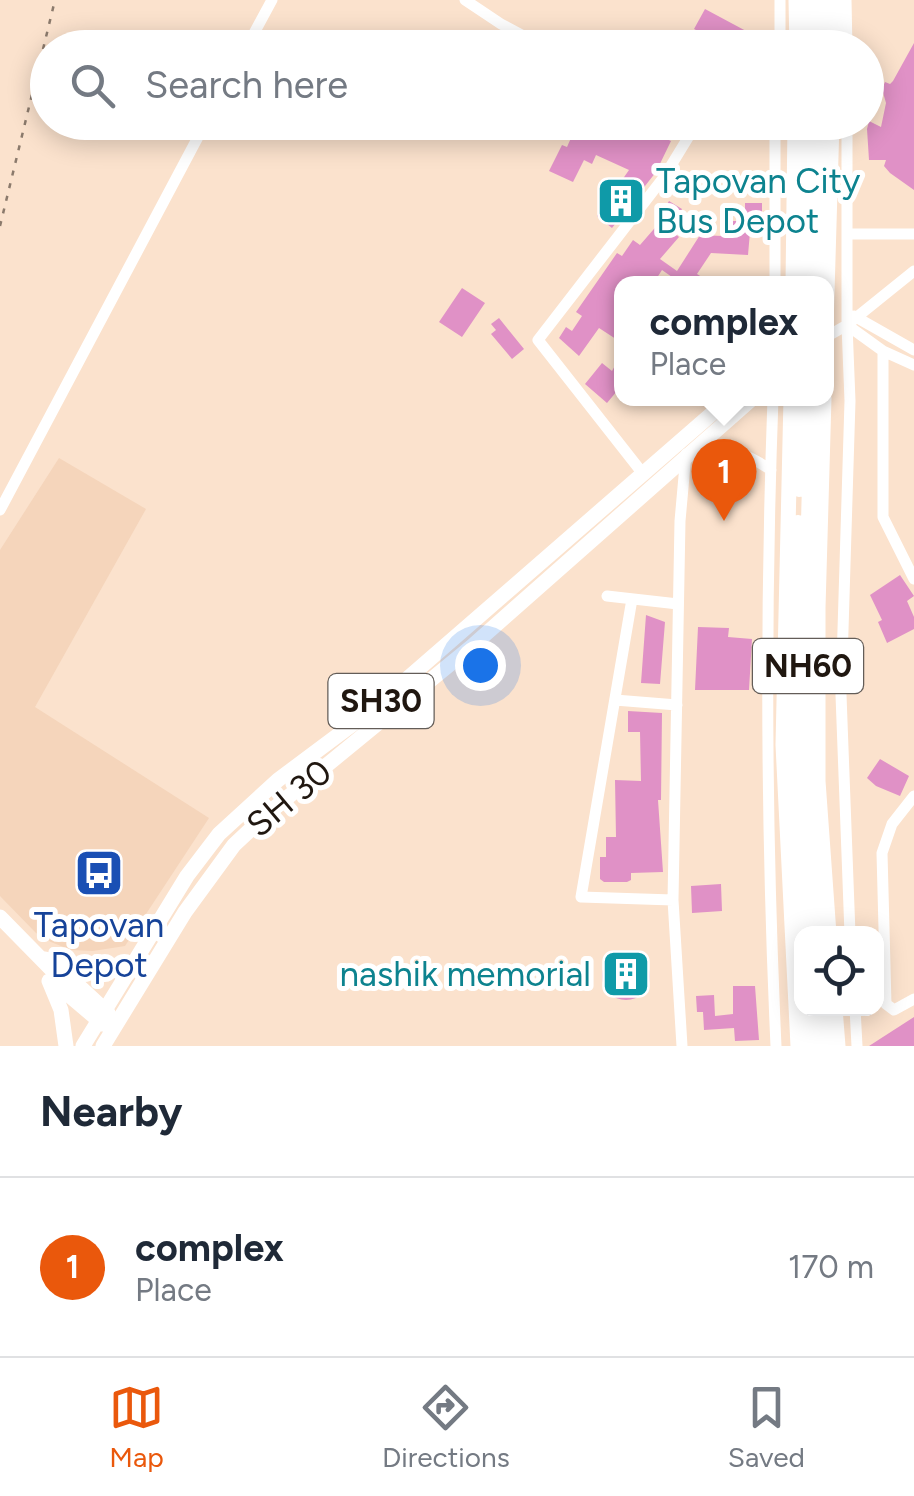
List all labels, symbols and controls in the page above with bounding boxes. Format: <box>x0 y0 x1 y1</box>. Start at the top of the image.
search box <box>30 30 884 140</box>
icon: search <box>65 58 120 113</box>
text: Search here <box>145 62 348 108</box>
place label: Tapovan City Bus Depot <box>656 160 861 242</box>
building icon: Tapovan City Bus Depot <box>595 175 647 227</box>
popup <box>614 276 834 406</box>
text: complex <box>650 299 798 345</box>
text: Place <box>650 345 726 383</box>
pin: 1 <box>692 438 756 521</box>
road number: NH60 <box>753 639 863 693</box>
your location <box>455 640 506 691</box>
road number: SH30 <box>328 674 434 728</box>
street label: SH 30 <box>238 750 340 846</box>
bus stop icon: Tapovan Depot <box>73 847 125 899</box>
place label: Tapovan Depot <box>34 904 164 986</box>
map controls <box>794 926 884 1016</box>
button: locate <box>794 926 884 1016</box>
building icon: nashik memorial <box>600 948 652 1000</box>
place label: nashik memorial <box>340 953 591 995</box>
text: Nearby <box>40 1086 182 1137</box>
text: complex <box>135 1225 284 1271</box>
text: 1 <box>66 1248 79 1286</box>
text: 170 m <box>788 1248 874 1286</box>
text: Place <box>135 1271 212 1309</box>
tab: Map <box>109 1380 164 1474</box>
tab: Directions <box>382 1380 510 1474</box>
tab: Saved <box>728 1380 805 1474</box>

